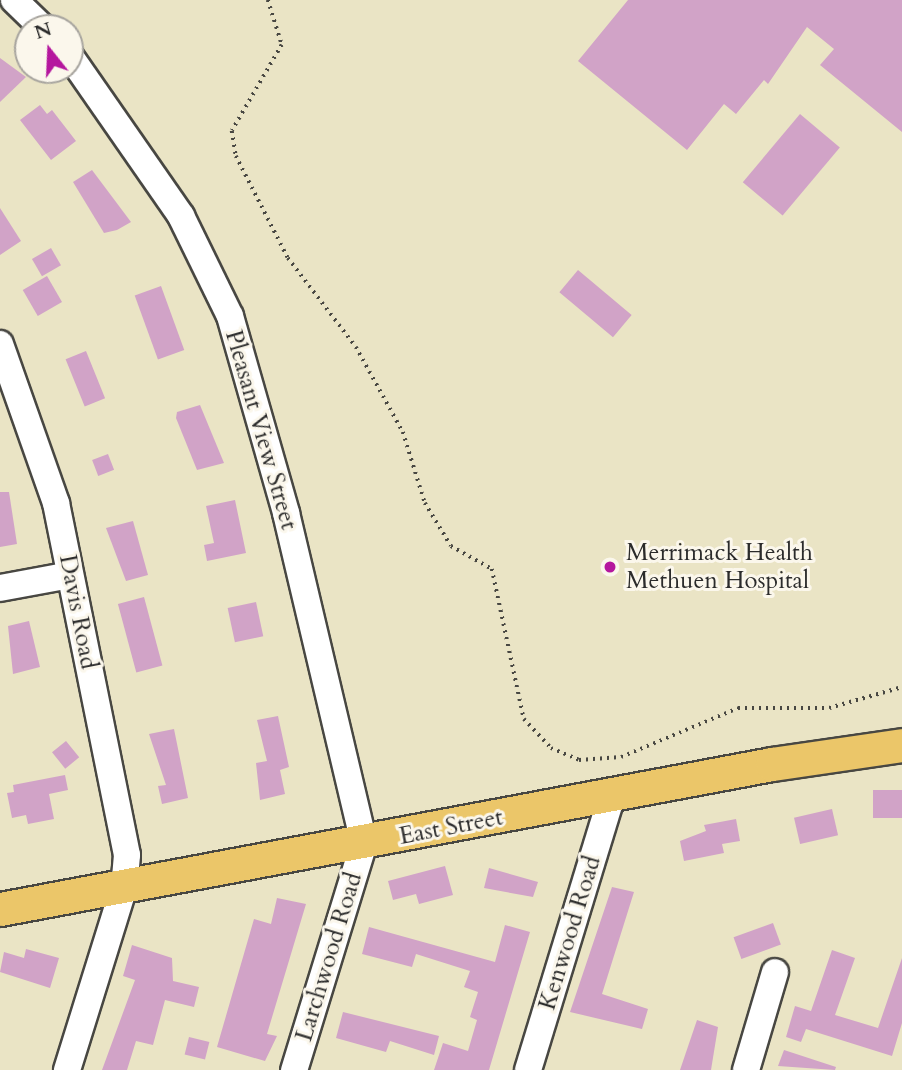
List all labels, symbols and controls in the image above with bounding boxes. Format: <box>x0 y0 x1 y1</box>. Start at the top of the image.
north arrow <box>14 14 84 84</box>
text: N <box>31 16 55 46</box>
street label: Pleasant View Street <box>219 327 303 533</box>
place label: Merrimack Health Methuen Hospital <box>626 539 813 595</box>
street label: Davis Road <box>53 552 103 672</box>
marker: Merrimack Health Methuen Hospital <box>600 557 620 577</box>
street label: East Street <box>397 803 505 851</box>
street label: Kenwood Road <box>533 853 607 1013</box>
street label: Larchwood Road <box>290 869 368 1045</box>

